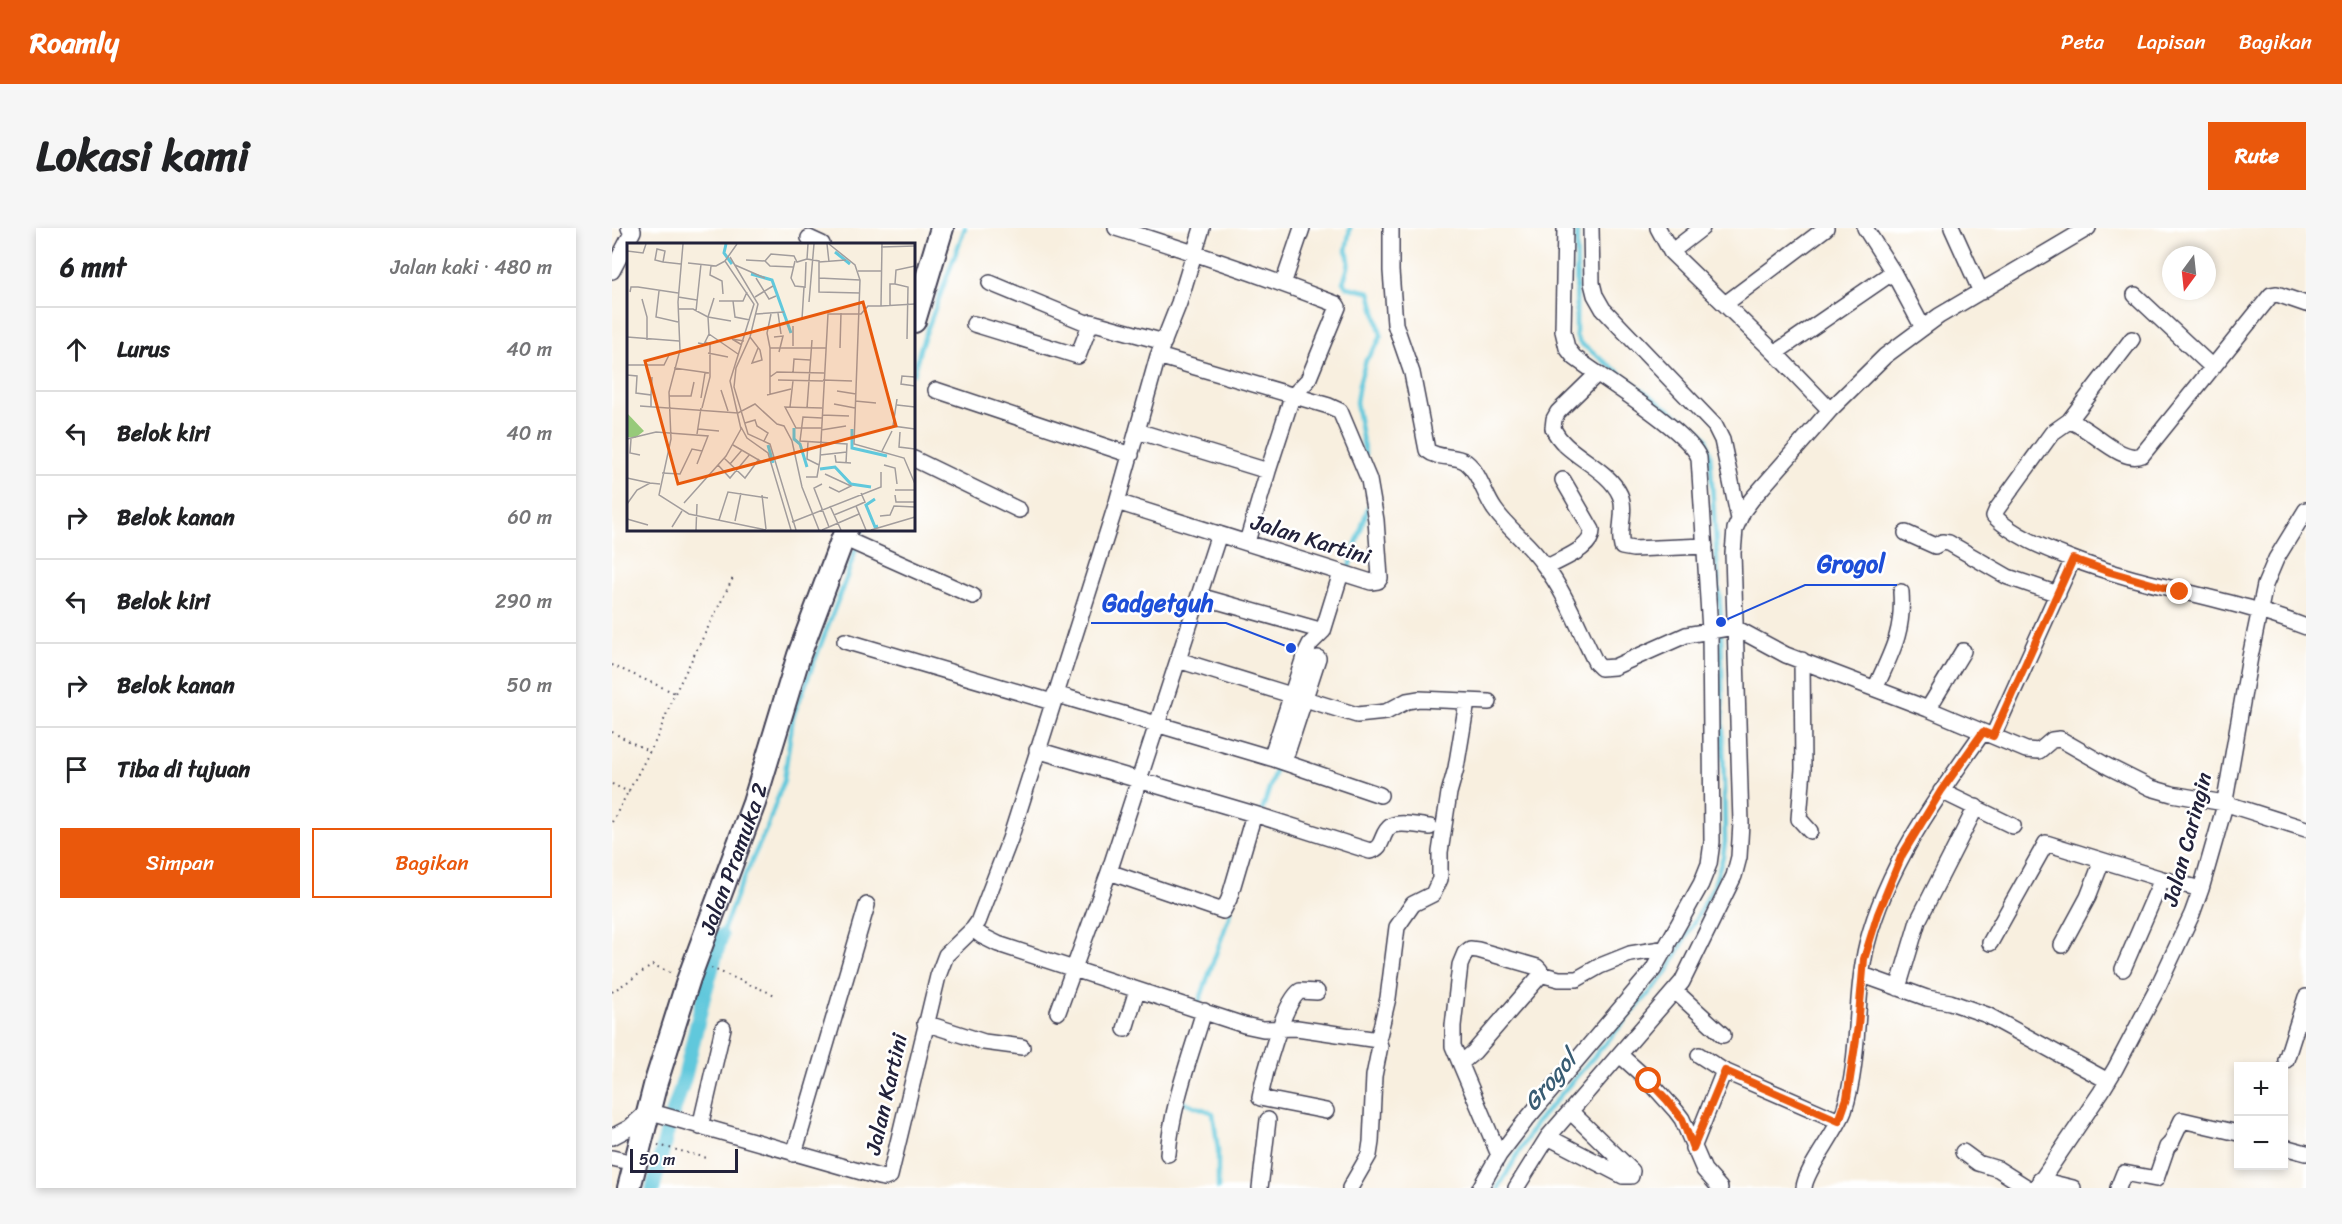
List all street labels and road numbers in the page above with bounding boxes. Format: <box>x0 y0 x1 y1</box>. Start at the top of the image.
street label: Jalan Kartini <box>1245 502 1377 576</box>
street label: Jalan Caringin <box>2150 768 2224 911</box>
street label: Jalan Pramuka 2 <box>687 778 779 941</box>
street label: Jalan Kartini <box>853 1029 919 1159</box>

